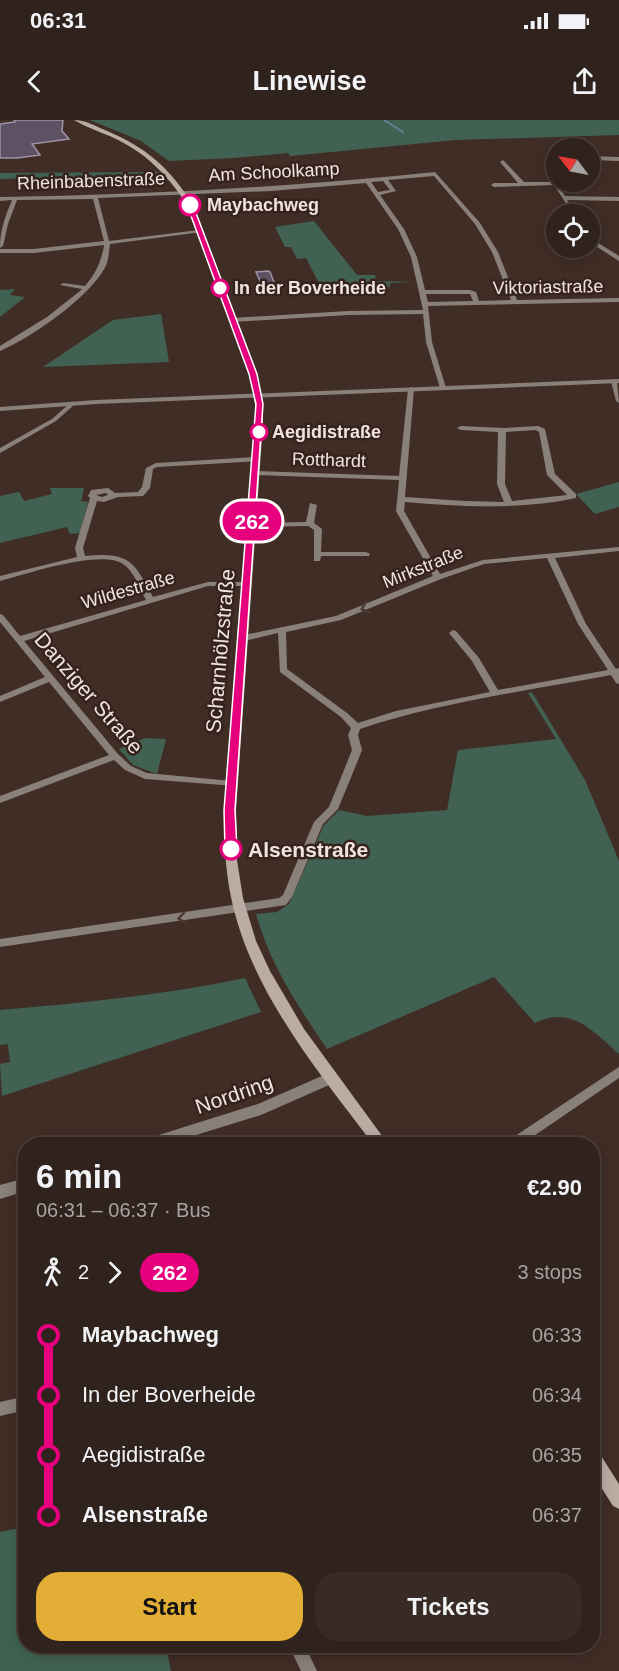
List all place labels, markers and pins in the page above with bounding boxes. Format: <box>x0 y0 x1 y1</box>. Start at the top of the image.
marker: Maybachweg <box>179 194 201 216</box>
place label: Maybachweg <box>207 195 319 215</box>
place label: In der Boverheide <box>234 278 386 298</box>
marker: In der Boverheide <box>211 279 229 297</box>
place label: Aegidistraße <box>272 422 381 442</box>
marker: Aegidistraße <box>250 423 268 441</box>
marker: Alsenstraße <box>220 838 242 860</box>
place label: Alsenstraße <box>248 838 368 861</box>

